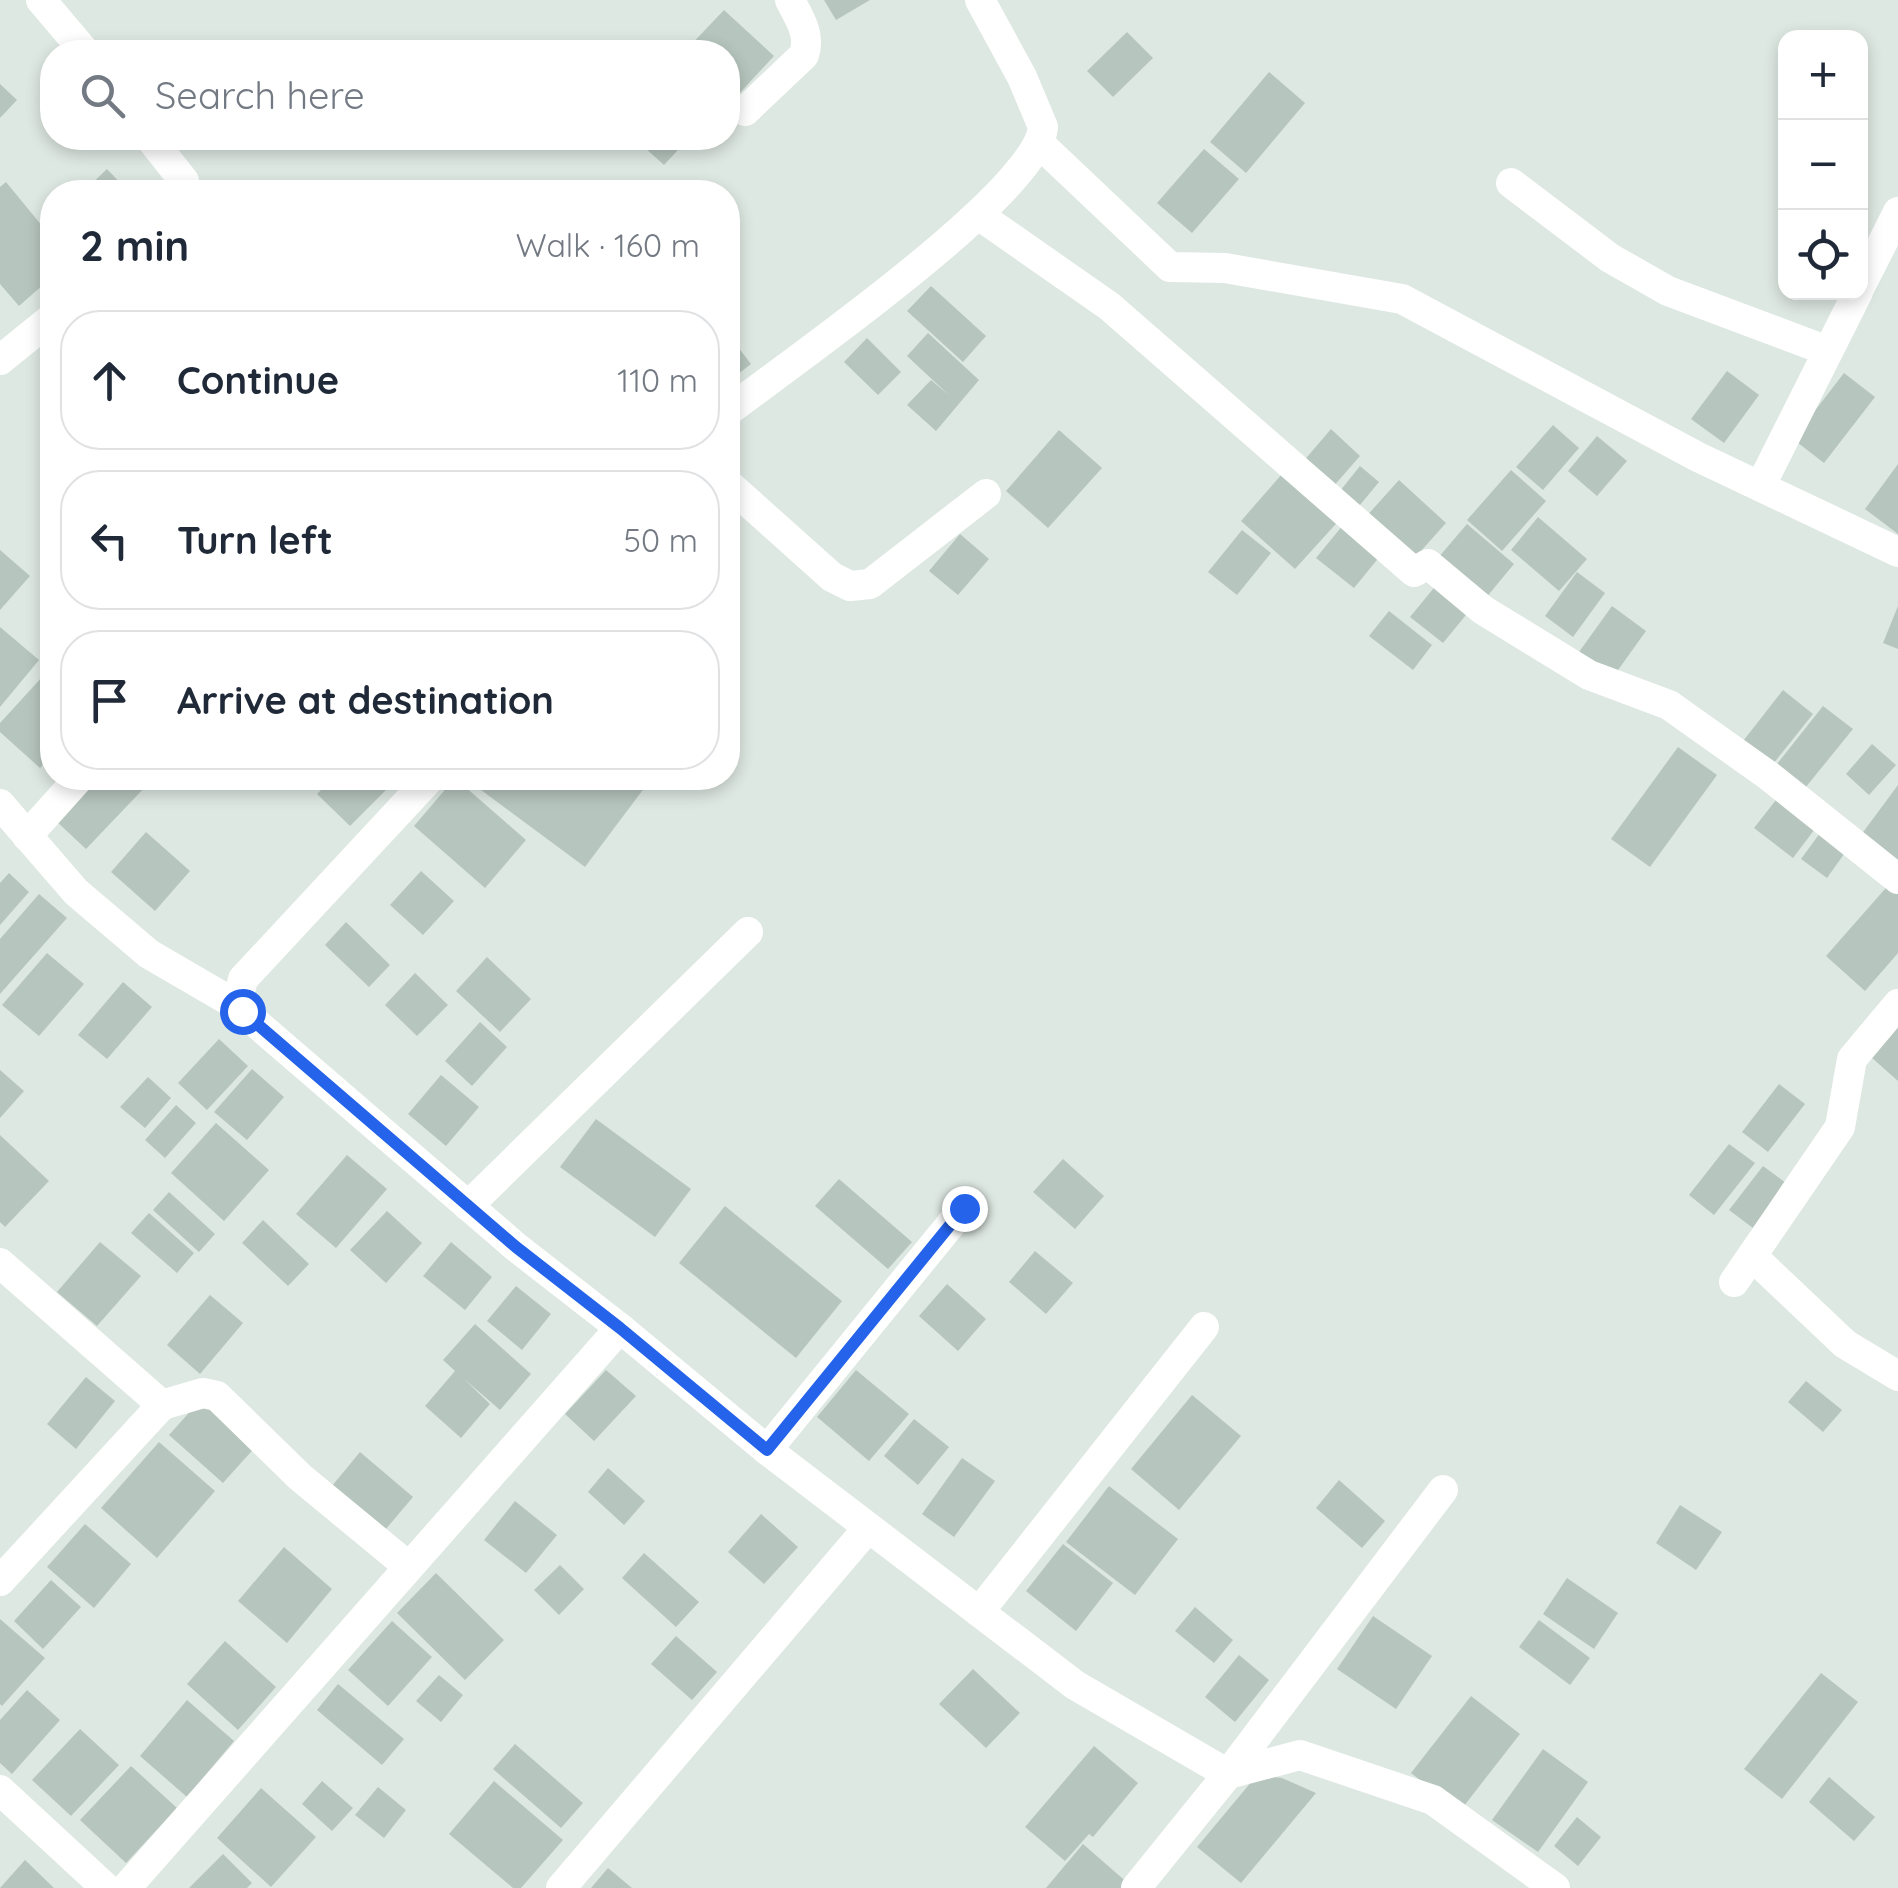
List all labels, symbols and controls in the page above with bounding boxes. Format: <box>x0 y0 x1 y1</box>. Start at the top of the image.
map controls <box>1778 30 1868 300</box>
button: + <box>1778 30 1868 120</box>
search box <box>40 40 740 150</box>
icon: search <box>75 68 130 123</box>
text: Search here <box>155 71 365 119</box>
button: − <box>1778 120 1868 210</box>
button: locate <box>1778 210 1868 300</box>
text: 2 min <box>80 219 189 272</box>
text: Walk · 160 m <box>516 225 700 265</box>
icon: ahead <box>82 353 137 408</box>
text: Continue <box>177 356 339 404</box>
text: 110 m <box>617 360 698 400</box>
icon: left <box>82 513 137 568</box>
text: Turn left <box>177 516 333 564</box>
text: 50 m <box>624 520 698 560</box>
icon: arrive <box>82 673 137 728</box>
text: Arrive at destination <box>177 676 554 724</box>
route start <box>220 989 266 1035</box>
route end <box>942 1186 988 1232</box>

